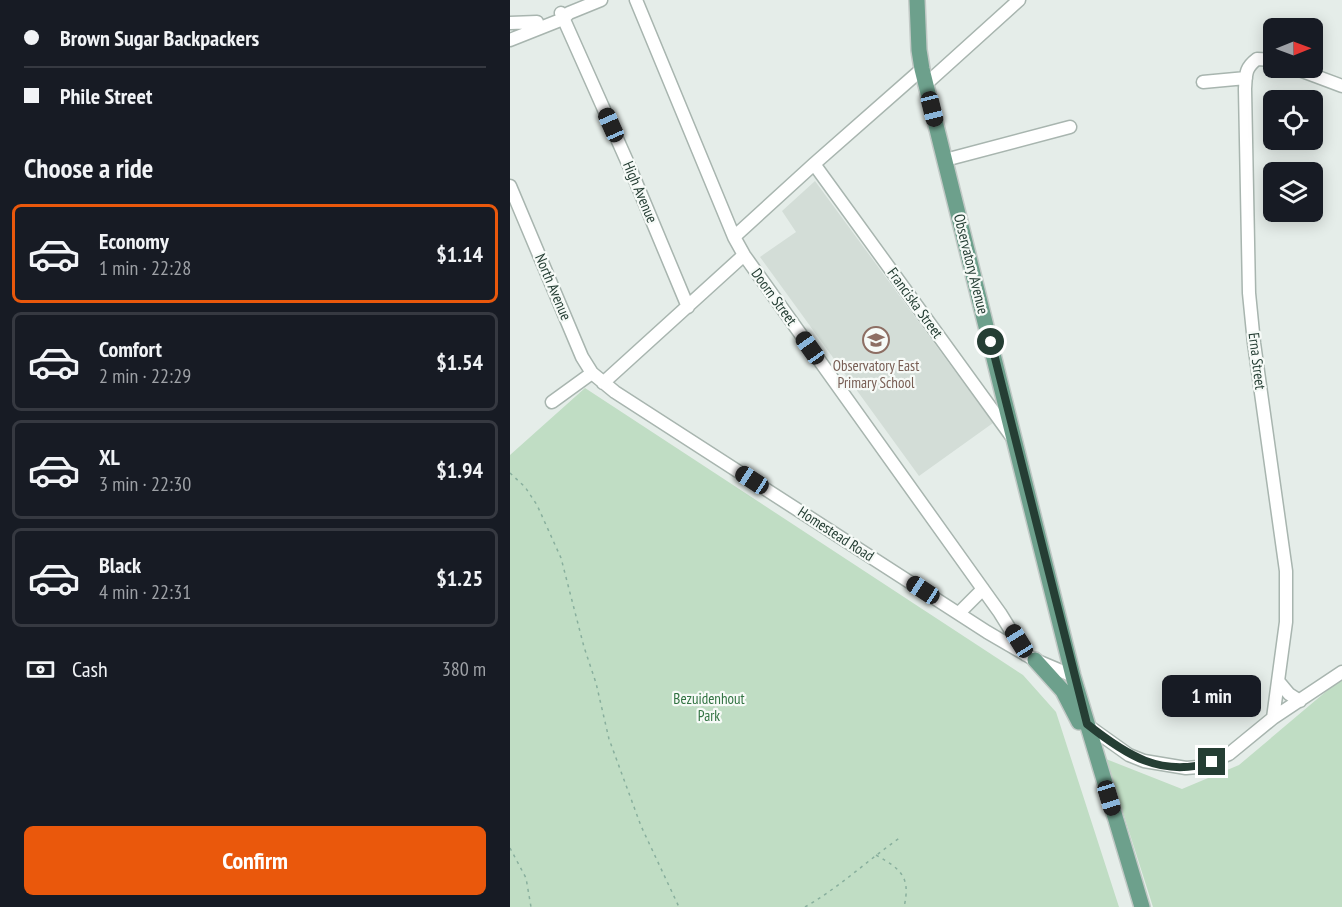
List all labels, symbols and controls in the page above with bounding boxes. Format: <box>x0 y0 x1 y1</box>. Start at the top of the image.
north arrow <box>1263 18 1323 78</box>
map controls <box>1263 18 1323 222</box>
text: Brown Sugar Backpackers <box>60 24 259 52</box>
text: Phile Street <box>60 82 152 110</box>
car <box>919 89 945 129</box>
button: locate <box>1263 90 1323 150</box>
car <box>595 105 627 145</box>
text: Choose a ride <box>24 151 153 185</box>
street label: High Avenue <box>619 158 662 225</box>
button: layers <box>1263 162 1323 222</box>
street label: Observatory Avenue <box>950 212 993 316</box>
icon: car <box>27 227 81 281</box>
text: Economy <box>99 227 169 255</box>
text: $1.14 <box>436 240 483 268</box>
street label: North Avenue <box>531 251 576 323</box>
text: 1 min · 22:28 <box>99 255 191 281</box>
street label: Franciska Street <box>883 264 947 342</box>
street label: Doorn Street <box>747 265 801 329</box>
school or university icon: Observatory East Primary School <box>861 325 891 355</box>
car <box>792 328 828 368</box>
route start <box>977 328 1004 355</box>
street label: Erna Street <box>1245 331 1270 391</box>
icon: car <box>27 335 81 389</box>
text: Comfort <box>99 335 162 363</box>
text: $1.54 <box>436 348 483 376</box>
place label: Observatory East Primary School <box>833 356 919 392</box>
text: 2 min · 22:29 <box>99 363 191 389</box>
icon: car <box>27 443 81 497</box>
text: XL <box>99 443 120 471</box>
text: $1.94 <box>436 456 483 484</box>
car <box>732 463 772 497</box>
text: 3 min · 22:30 <box>99 471 191 497</box>
street label: Homestead Road <box>795 502 878 565</box>
icon: car <box>27 551 81 605</box>
text: Black <box>99 551 141 579</box>
text: $1.25 <box>436 564 483 592</box>
car <box>903 573 943 607</box>
text: 4 min · 22:31 <box>99 579 191 605</box>
car <box>1002 621 1036 661</box>
icon: cash <box>24 653 57 686</box>
text: Cash <box>72 655 108 683</box>
text: 380 m <box>442 656 486 682</box>
callout: 1 min <box>1162 675 1262 717</box>
text: 1 min <box>1191 683 1232 709</box>
park label: Bezuidenhout Park <box>673 689 745 725</box>
route end <box>1198 748 1225 775</box>
car <box>1095 778 1123 818</box>
button: Confirm <box>24 826 486 895</box>

